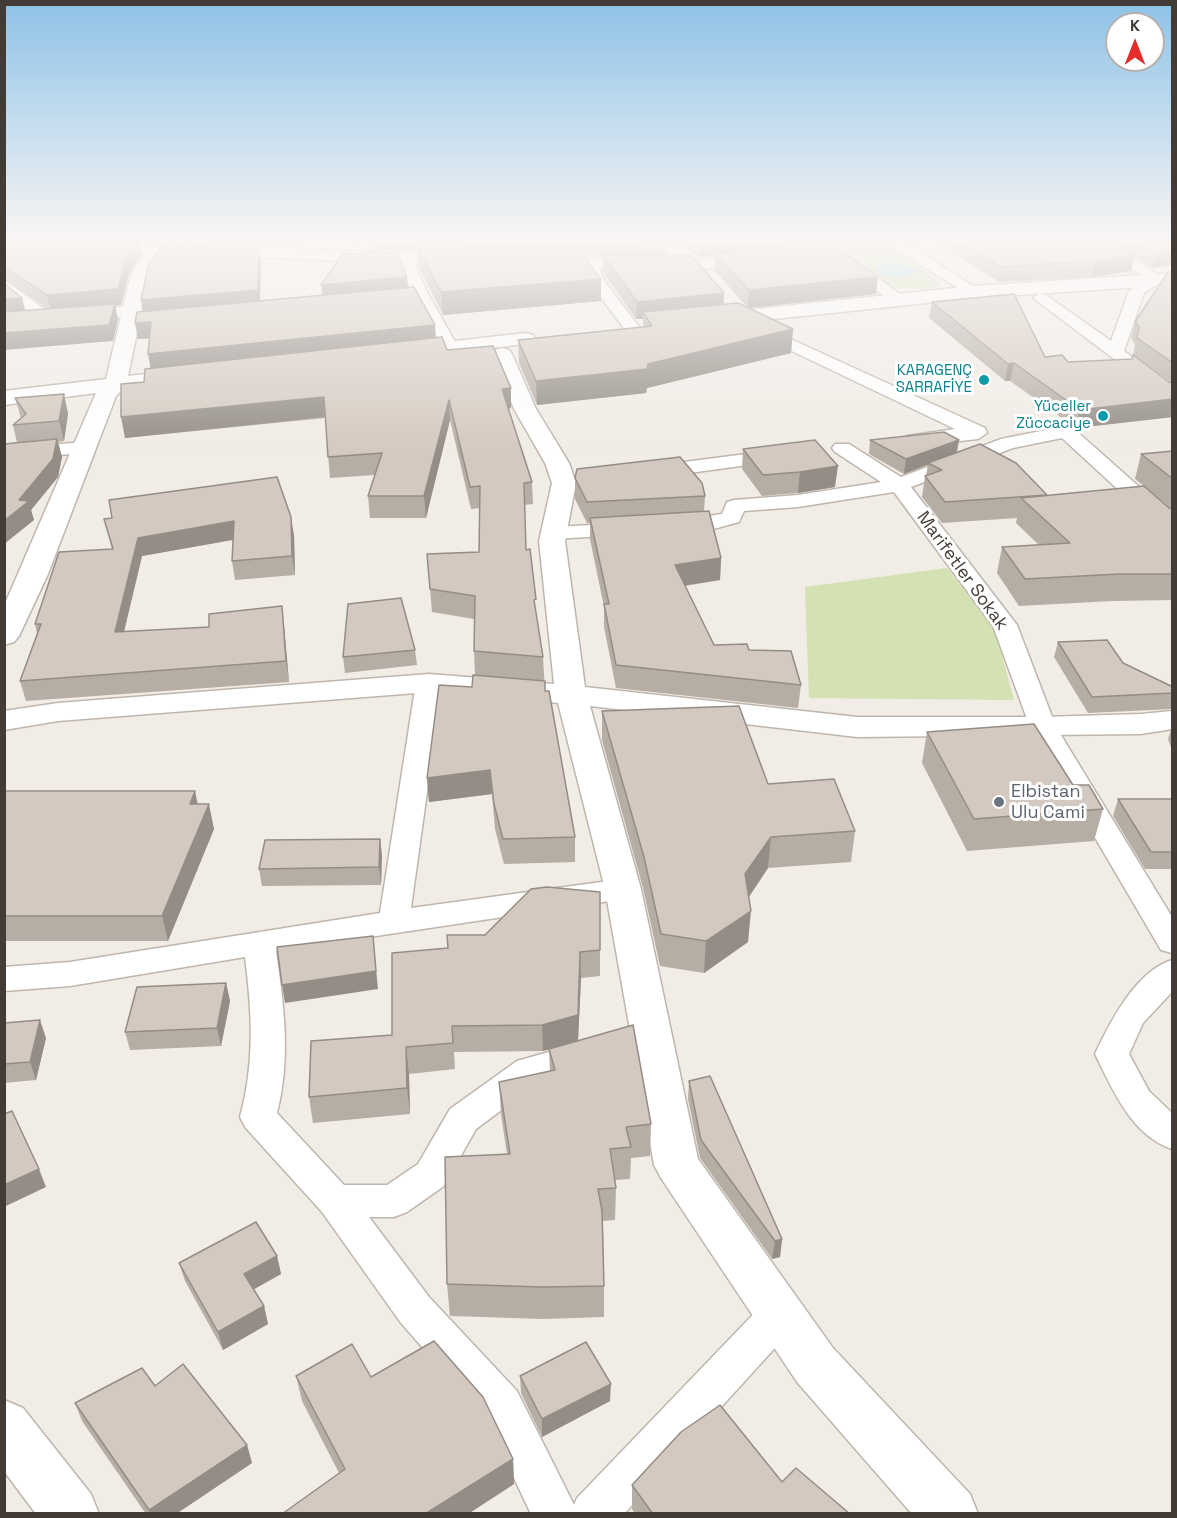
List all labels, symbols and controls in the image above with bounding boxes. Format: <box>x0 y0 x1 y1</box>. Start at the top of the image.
north arrow <box>1105 12 1165 72</box>
text: K <box>1130 15 1140 36</box>
place label: KARAGENÇ SARRAFİYE <box>896 362 972 397</box>
marker: KARAGENÇ SARRAFİYE <box>977 373 991 387</box>
place label: Yüceller Züccaciye <box>1016 398 1091 433</box>
marker: Yüceller Züccaciye <box>1096 409 1110 423</box>
street label: Marifetler Sokak <box>912 507 1012 635</box>
place label: Elbistan Ulu Cami <box>1011 781 1085 824</box>
marker: Elbistan Ulu Cami <box>992 795 1006 809</box>

